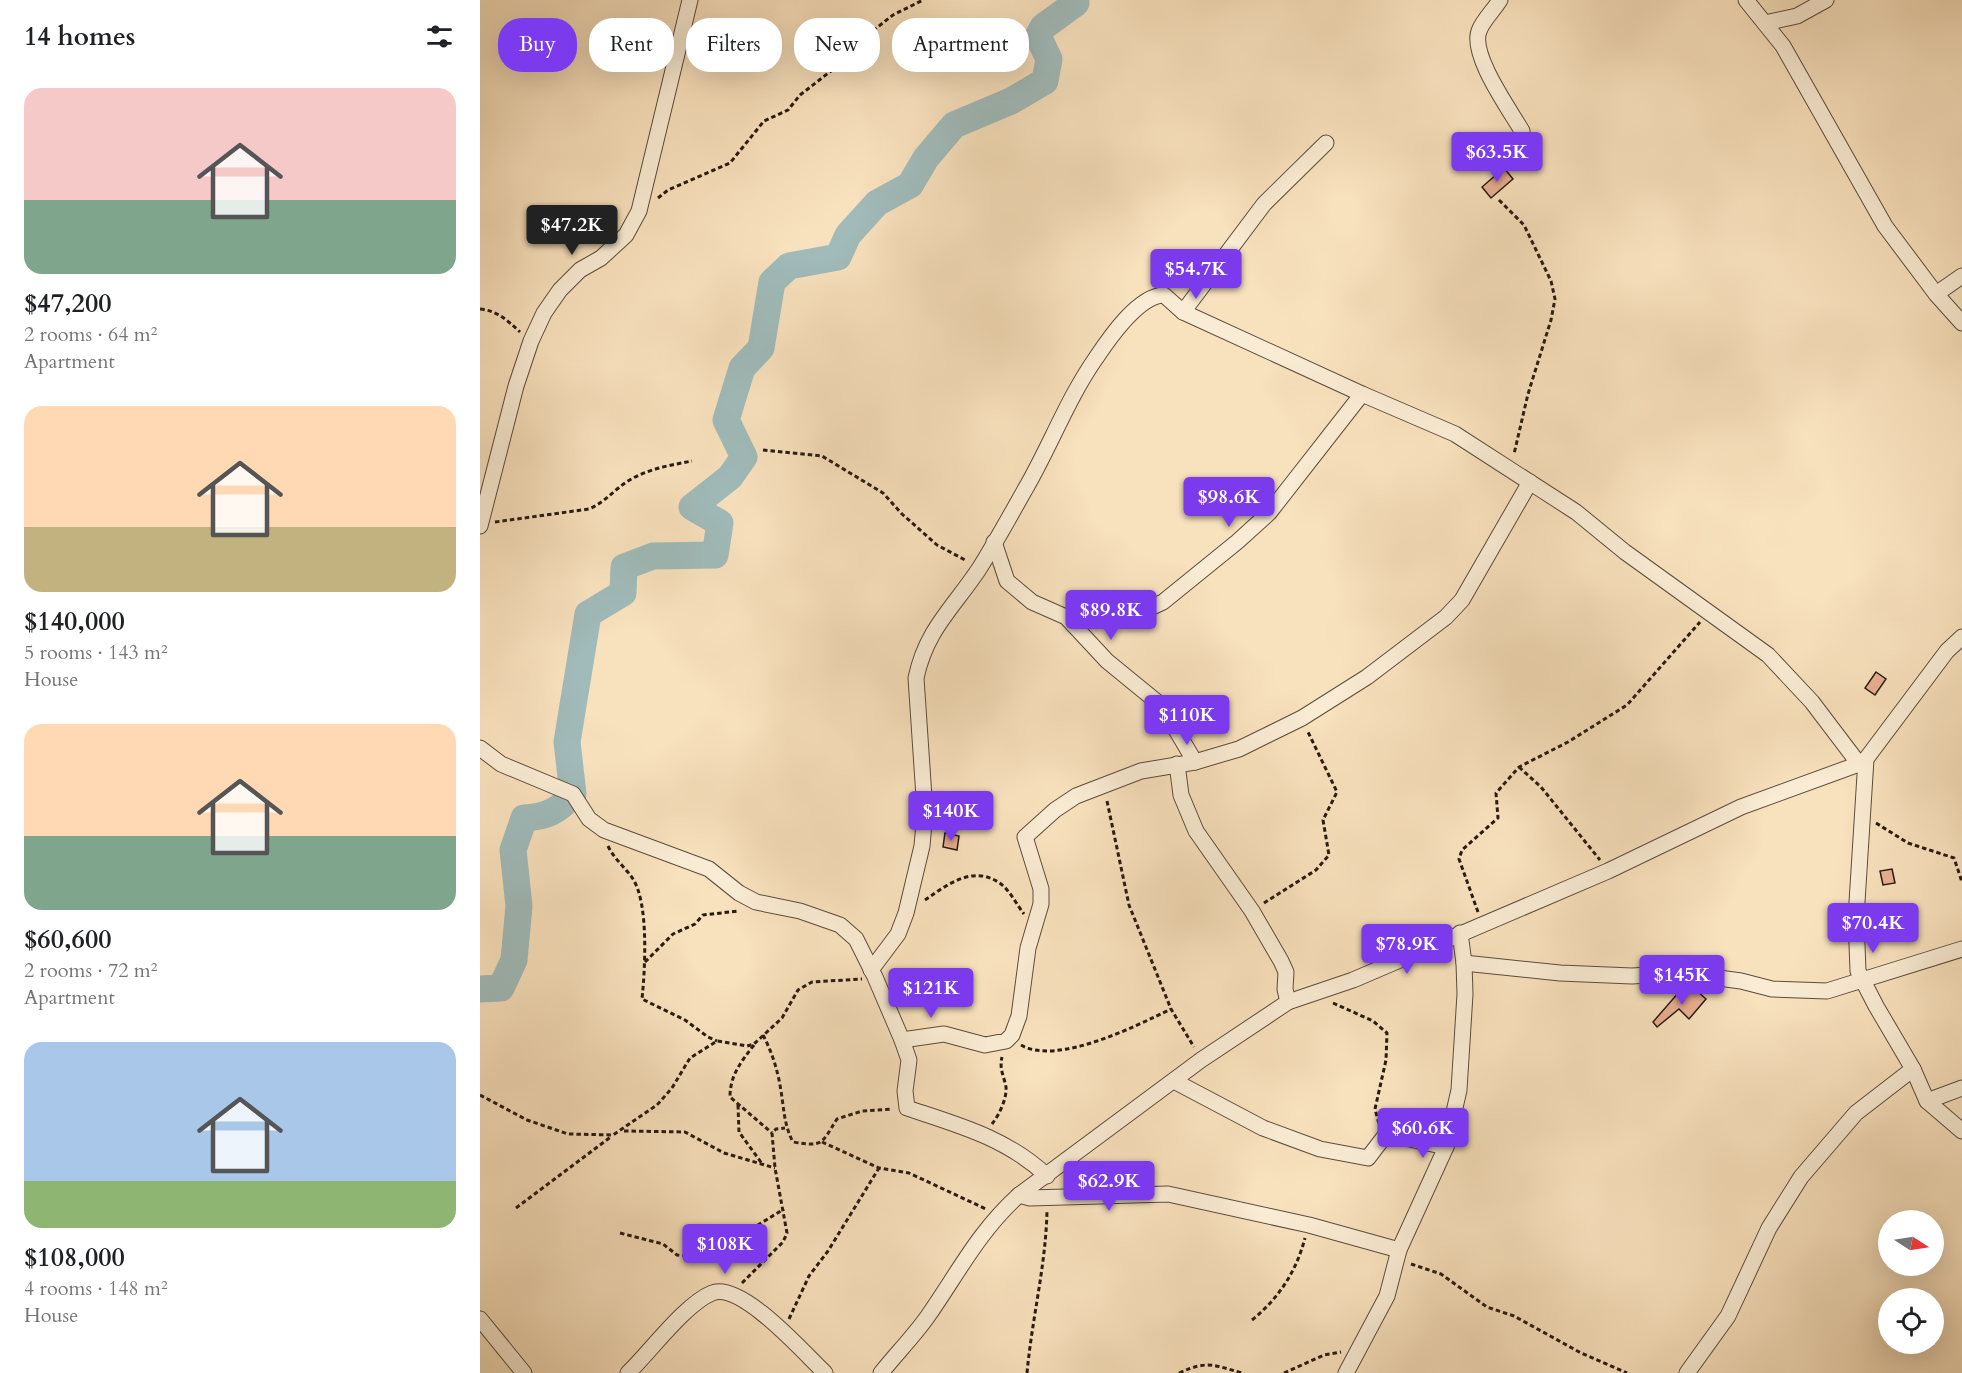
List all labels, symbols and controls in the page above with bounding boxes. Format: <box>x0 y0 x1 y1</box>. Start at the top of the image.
chip: Buy <box>498 18 577 72</box>
chip: Rent <box>589 18 674 72</box>
chip: Filters <box>686 18 782 72</box>
chip: New <box>794 18 880 72</box>
chip: Apartment <box>892 18 1029 72</box>
text: 14 homes <box>24 19 135 54</box>
icon: filters <box>423 20 456 53</box>
icon: home <box>186 127 294 235</box>
pin: $63.5K <box>1448 132 1546 183</box>
text: $63.5K <box>1466 138 1528 165</box>
pin: $47.2K <box>523 205 621 256</box>
text: $47.2K <box>541 211 603 238</box>
pin: $54.7K <box>1147 249 1245 300</box>
text: $54.7K <box>1165 255 1227 282</box>
text: $47,200 <box>24 286 112 321</box>
text: 2 rooms · 64 m² <box>24 321 157 348</box>
text: Apartment <box>24 348 115 375</box>
icon: home <box>186 445 294 553</box>
pin: $98.6K <box>1180 477 1278 528</box>
text: $98.6K <box>1198 483 1260 510</box>
pin: $89.8K <box>1062 590 1160 641</box>
text: $89.8K <box>1080 596 1142 623</box>
text: $140,000 <box>24 604 125 639</box>
text: 5 rooms · 143 m² <box>24 639 168 666</box>
text: House <box>24 666 78 693</box>
pin: $110K <box>1145 695 1229 746</box>
text: $110K <box>1158 701 1216 728</box>
icon: home <box>186 763 294 871</box>
pin: $140K <box>909 791 993 842</box>
text: $140K <box>922 797 980 824</box>
pin: $70.4K <box>1824 903 1922 954</box>
text: $70.4K <box>1842 909 1904 936</box>
text: $60,600 <box>24 922 112 957</box>
pin: $78.9K <box>1358 924 1456 975</box>
text: $78.9K <box>1376 930 1438 957</box>
pin: $145K <box>1640 955 1724 1006</box>
text: 2 rooms · 72 m² <box>24 957 157 984</box>
text: $145K <box>1653 961 1711 988</box>
pin: $121K <box>889 968 973 1019</box>
text: $121K <box>902 974 960 1001</box>
text: Apartment <box>24 984 115 1011</box>
icon: home <box>186 1081 294 1189</box>
pin: $60.6K <box>1374 1108 1472 1159</box>
text: $60.6K <box>1392 1114 1454 1141</box>
pin: $62.9K <box>1060 1161 1158 1212</box>
text: $62.9K <box>1078 1167 1140 1194</box>
north arrow <box>1878 1210 1944 1276</box>
map controls <box>1878 1210 1944 1354</box>
pin: $108K <box>683 1224 767 1275</box>
text: $108K <box>696 1230 754 1257</box>
text: $108,000 <box>24 1240 125 1275</box>
text: 4 rooms · 148 m² <box>24 1275 168 1302</box>
button: locate <box>1878 1288 1944 1354</box>
text: House <box>24 1302 78 1329</box>

